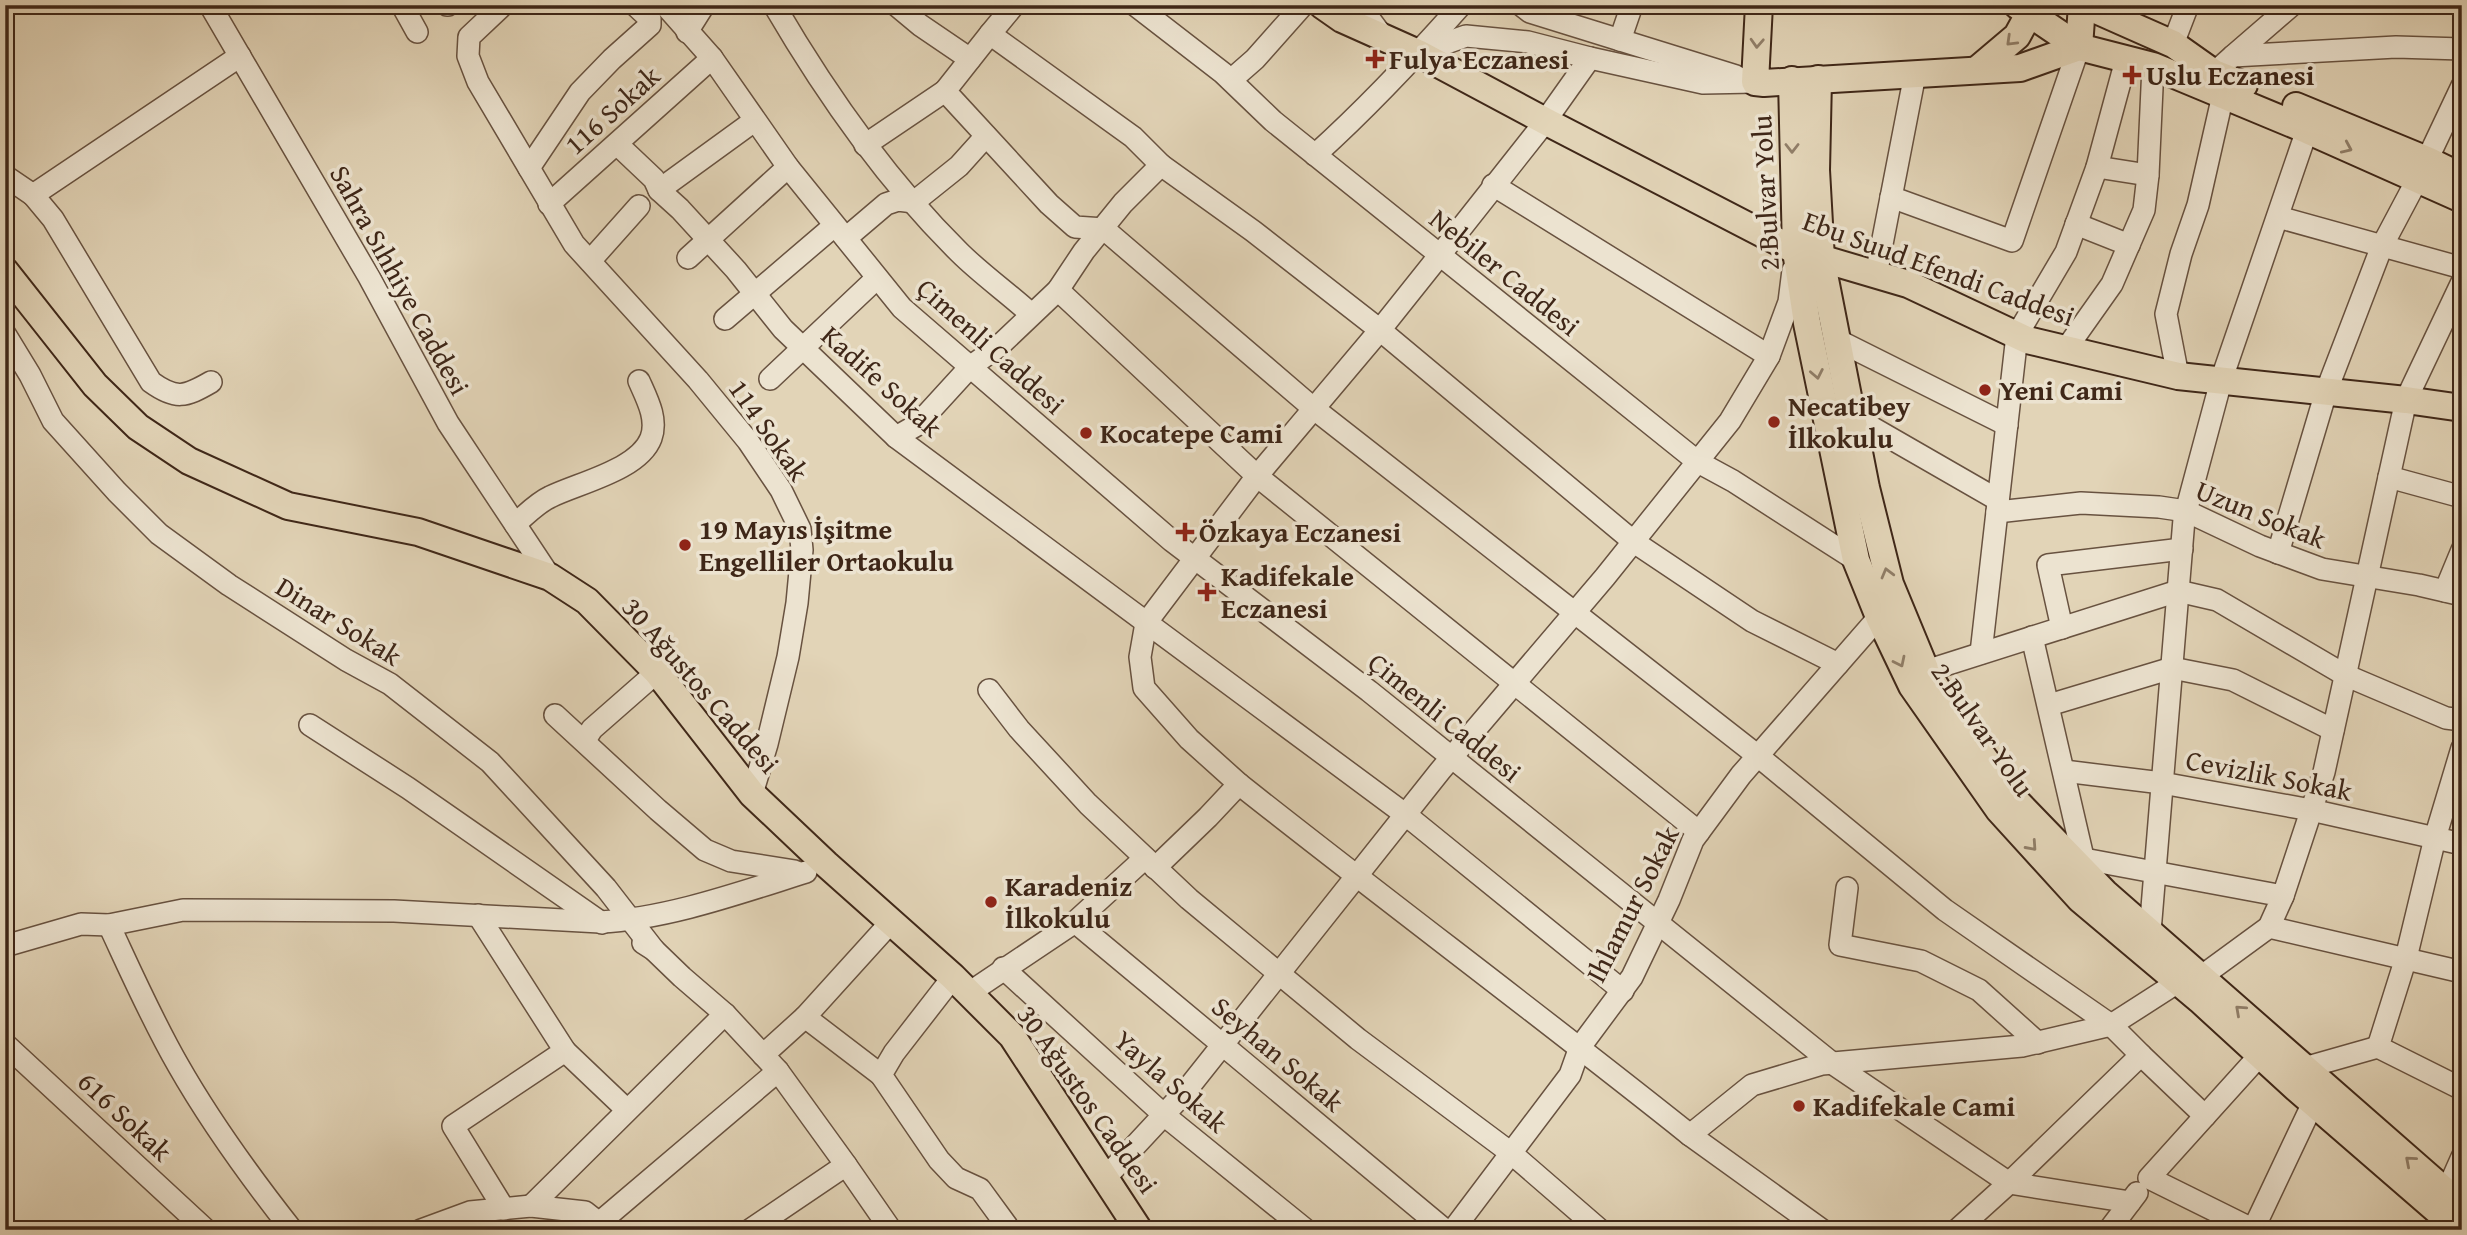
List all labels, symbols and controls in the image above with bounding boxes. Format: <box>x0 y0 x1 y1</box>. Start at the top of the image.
one-way arrow <box>2006 32 2019 45</box>
place label: Fulya Eczanesi <box>1389 38 1570 79</box>
one-way arrow <box>1750 38 1765 49</box>
marker: Fulya Eczanesi <box>1367 51 1383 67</box>
place label: Uslu Eczanesi <box>2146 54 2315 95</box>
street label: 116 Sokak <box>555 55 669 164</box>
marker: Uslu Eczanesi <box>2124 67 2140 83</box>
street label: 2.Bulvar Yolu <box>1740 114 1789 272</box>
one-way arrow <box>2340 140 2352 154</box>
one-way arrow <box>1784 144 1800 154</box>
street label: Sahra Sıhhiye Caddesi <box>320 157 481 402</box>
street label: Nebiler Caddesi <box>1421 198 1589 345</box>
street label: Ebu Suud Efendi Caddesi <box>1798 199 2081 336</box>
street label: Çimenli Caddesi <box>908 268 1075 424</box>
street label: Kadife Sokak <box>813 315 953 447</box>
one-way arrow <box>1809 368 1824 380</box>
place label: Yeni Cami <box>1999 369 2123 410</box>
street label: 114 Sokak <box>719 370 820 490</box>
marker: Yeni Cami <box>1977 382 1993 398</box>
place label: Necatibey İlkokulu <box>1788 385 1911 458</box>
place label: Kocatepe Cami <box>1100 412 1283 453</box>
marker: Necatibey İlkokulu <box>1766 414 1782 430</box>
marker: Kocatepe Cami <box>1078 425 1094 441</box>
street label: Uzun Sokak <box>2190 469 2333 559</box>
place label: 19 Mayıs İşitme Engelliler Ortaokulu <box>699 508 954 581</box>
place label: Özkaya Eczanesi <box>1199 511 1402 552</box>
marker: Özkaya Eczanesi <box>1177 524 1193 540</box>
marker: 19 Mayıs İşitme Engelliler Ortaokulu <box>677 537 693 553</box>
place label: Kadifekale Eczanesi <box>1221 555 1354 628</box>
street label: Dinar Sokak <box>269 566 411 676</box>
one-way arrow <box>1881 567 1895 579</box>
marker: Kadifekale Eczanesi <box>1199 584 1215 600</box>
street label: 30 Ağustos Caddesi <box>613 587 790 782</box>
street label: Çimenli Caddesi <box>1360 642 1531 792</box>
street label: 2.Bulvar Yolu <box>1922 653 2045 804</box>
one-way arrow <box>1892 655 1906 667</box>
street label: Cevizlik Sokak <box>2183 738 2356 811</box>
street label: Ihlamur Sokak <box>1575 818 1689 989</box>
one-way arrow <box>2024 838 2036 851</box>
place label: Karadeniz İlkokulu <box>1005 865 1132 938</box>
marker: Karadeniz İlkokulu <box>983 894 999 910</box>
street label: Seyhan Sokak <box>1203 986 1354 1122</box>
street label: 30 Ağustos Caddesi <box>1008 996 1169 1202</box>
one-way arrow <box>2235 1006 2248 1019</box>
street label: Yayla Sokak <box>1105 1019 1238 1142</box>
street label: 616 Sokak <box>69 1061 182 1171</box>
place label: Kadifekale Cami <box>1813 1085 2015 1126</box>
marker: Kadifekale Cami <box>1791 1098 1807 1114</box>
one-way arrow <box>2405 1157 2418 1169</box>

